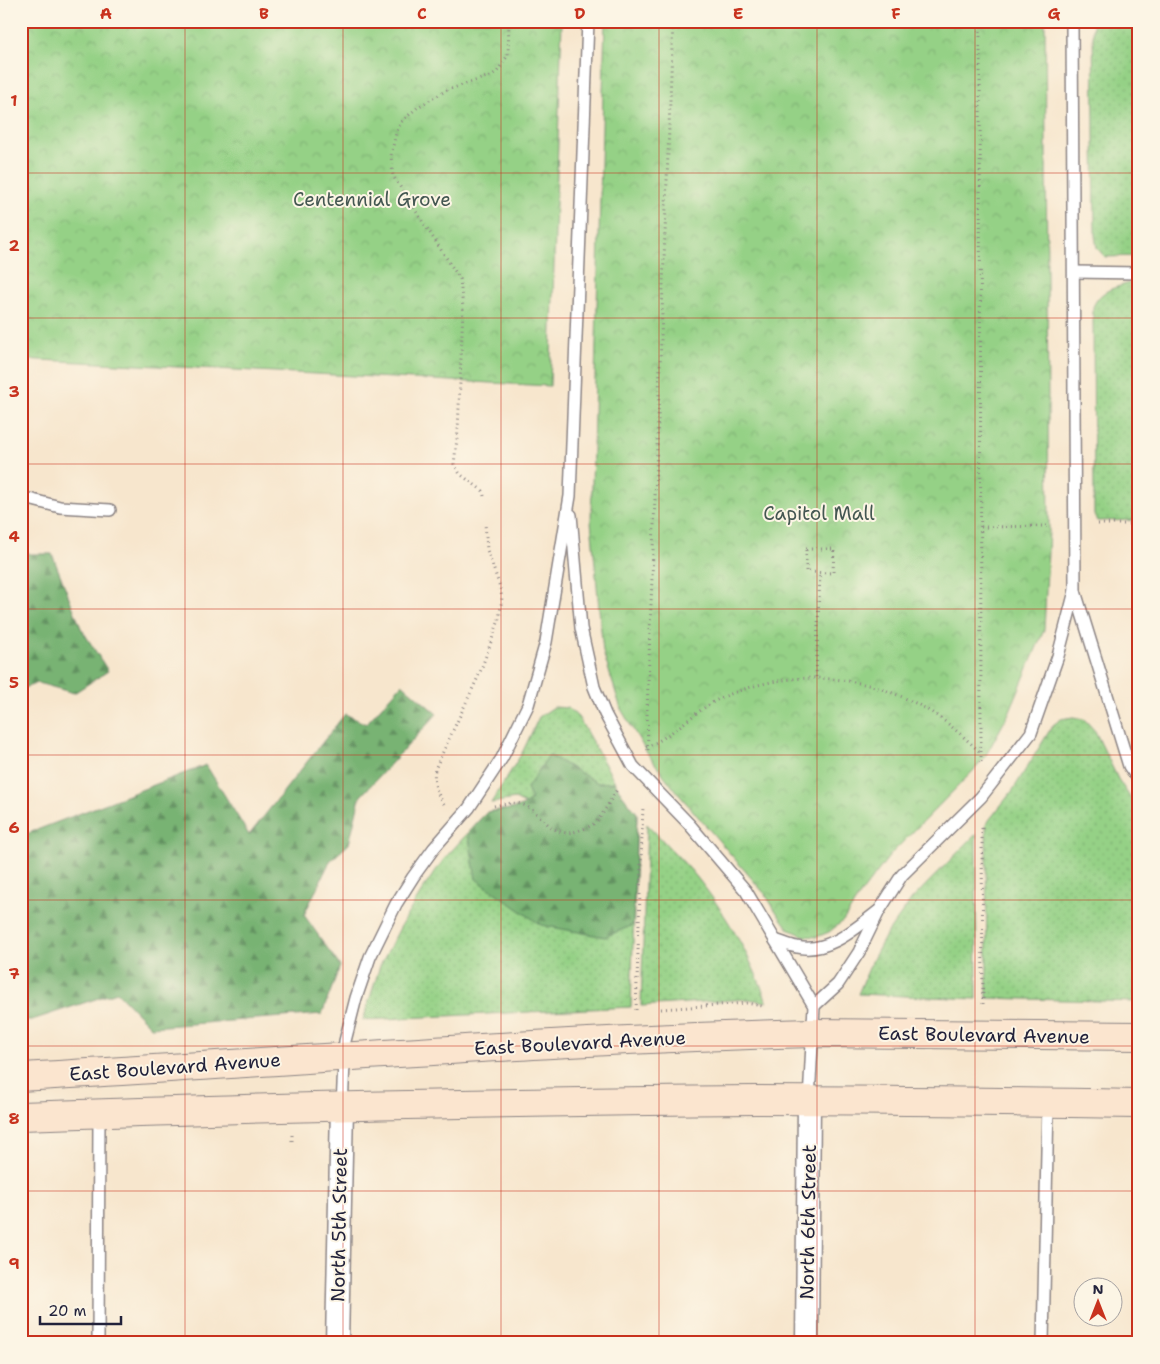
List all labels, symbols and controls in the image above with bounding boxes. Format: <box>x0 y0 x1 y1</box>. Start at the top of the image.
text: A <box>100 3 112 24</box>
text: B <box>259 3 269 24</box>
text: C <box>417 3 427 24</box>
text: D <box>574 3 586 24</box>
text: E <box>733 3 743 24</box>
text: F <box>891 3 901 24</box>
text: G <box>1048 3 1061 24</box>
text: 1 <box>10 90 18 111</box>
park label: Centennial Grove <box>293 187 451 212</box>
text: 2 <box>8 235 20 256</box>
text: 3 <box>8 381 20 402</box>
park label: Capitol Mall <box>763 501 875 526</box>
text: 4 <box>8 526 20 547</box>
text: 5 <box>9 672 19 693</box>
text: 6 <box>8 817 20 838</box>
text: 7 <box>8 963 20 984</box>
street label: East Boulevard Avenue <box>878 1021 1090 1049</box>
street label: East Boulevard Avenue <box>474 1025 686 1061</box>
street label: East Boulevard Avenue <box>68 1047 282 1087</box>
text: 8 <box>8 1108 20 1129</box>
street label: North 6th Street <box>794 1144 822 1300</box>
street label: North 5th Street <box>325 1148 353 1302</box>
text: 9 <box>8 1253 20 1274</box>
north arrow <box>1072 1276 1122 1326</box>
text: N <box>1092 1280 1104 1298</box>
scale bar <box>40 1294 121 1326</box>
text: 20 m <box>48 1301 87 1321</box>

